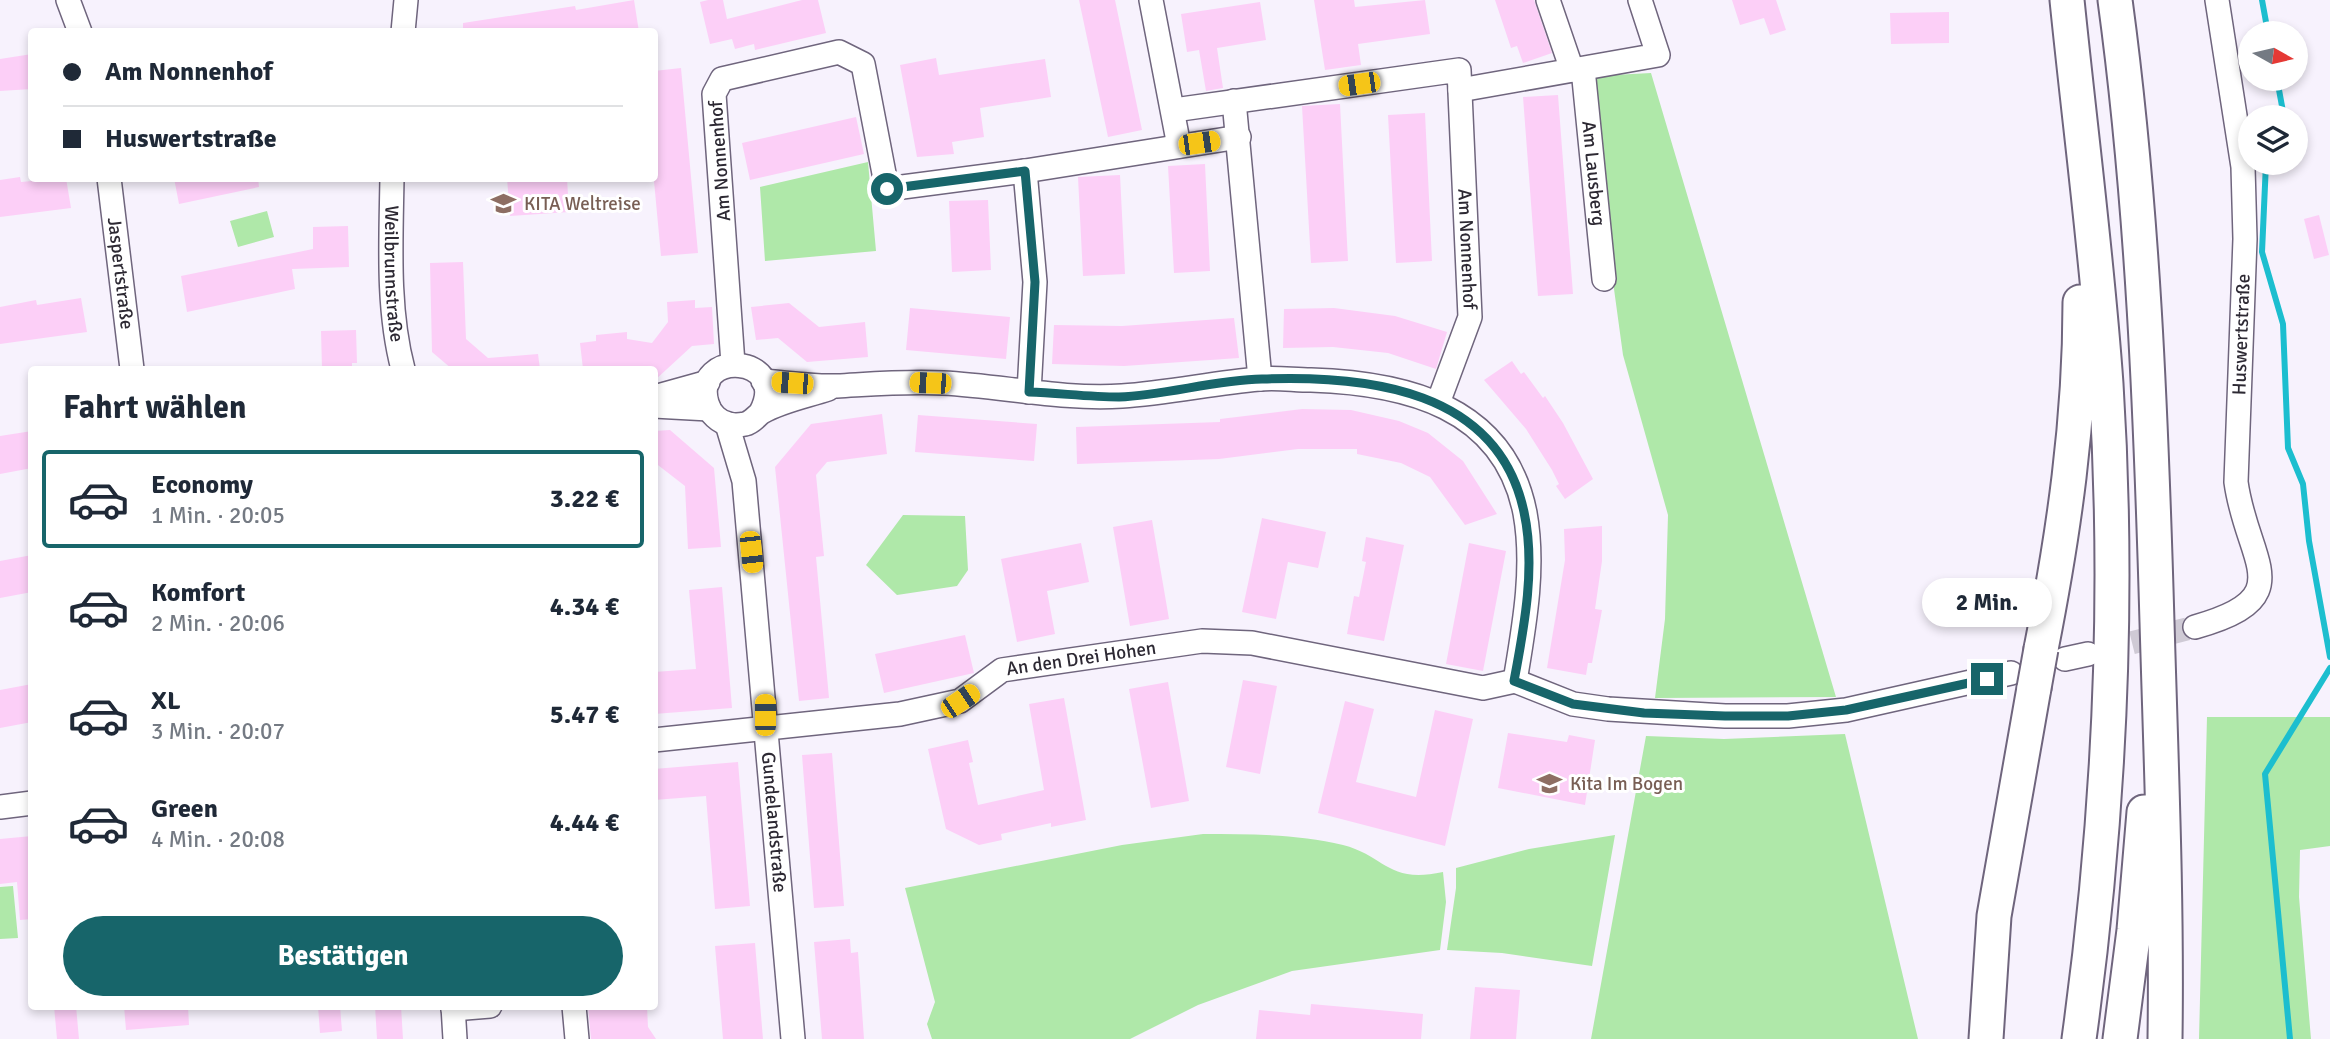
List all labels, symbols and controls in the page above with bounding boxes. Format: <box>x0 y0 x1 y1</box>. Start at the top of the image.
north arrow <box>2238 21 2308 91</box>
map controls <box>2238 21 2308 175</box>
text: Am Nonnenhof <box>105 56 273 88</box>
car <box>1337 71 1382 97</box>
street label: Am Nonnenhof <box>704 98 736 222</box>
button: layers <box>2238 105 2308 175</box>
street label: Am Lausberg <box>1576 120 1611 227</box>
text: Huswertstraße <box>105 123 277 155</box>
car <box>1177 130 1222 156</box>
route start <box>871 173 903 205</box>
street label: Am Nonnenhof <box>1452 188 1482 312</box>
school or university icon: KITA Weltreise <box>490 190 518 218</box>
place label: KITA Weltreise <box>524 192 641 216</box>
street label: Weilbrunnstraße <box>379 205 409 344</box>
street label: Jaspertstraße <box>102 216 139 331</box>
street label: Huswertstraße <box>2227 273 2256 396</box>
car <box>771 371 814 395</box>
car <box>909 372 952 394</box>
text: Fahrt wählen <box>63 388 247 427</box>
icon: car <box>67 468 130 531</box>
text: Economy <box>151 469 253 501</box>
text: 3.22 € <box>550 483 619 515</box>
text: 1 Min. · 20:05 <box>151 501 285 530</box>
car <box>739 530 764 574</box>
icon: car <box>67 576 130 639</box>
text: Komfort <box>151 577 245 609</box>
callout: 2 Min. <box>1922 578 2052 626</box>
text: 2 Min. <box>1956 588 2018 617</box>
text: 4.34 € <box>550 591 619 623</box>
text: 2 Min. · 20:06 <box>151 609 285 638</box>
street label: An den Drei Hohen <box>1005 636 1158 681</box>
route end <box>1971 663 2003 695</box>
car <box>937 681 984 721</box>
icon: car <box>67 684 130 747</box>
text: XL <box>151 685 181 717</box>
car <box>755 694 776 736</box>
text: 5.47 € <box>550 699 619 731</box>
text: 3 Min. · 20:07 <box>151 717 285 746</box>
street label: Gundelandstraße <box>756 751 792 894</box>
school or university icon: Kita Im Bogen <box>1536 770 1564 798</box>
place label: Kita Im Bogen <box>1570 772 1683 796</box>
icon: car <box>67 792 130 855</box>
text: Green <box>151 793 218 825</box>
text: 4.44 € <box>550 807 619 839</box>
text: 4 Min. · 20:08 <box>151 825 285 854</box>
button: Bestätigen <box>63 916 623 996</box>

